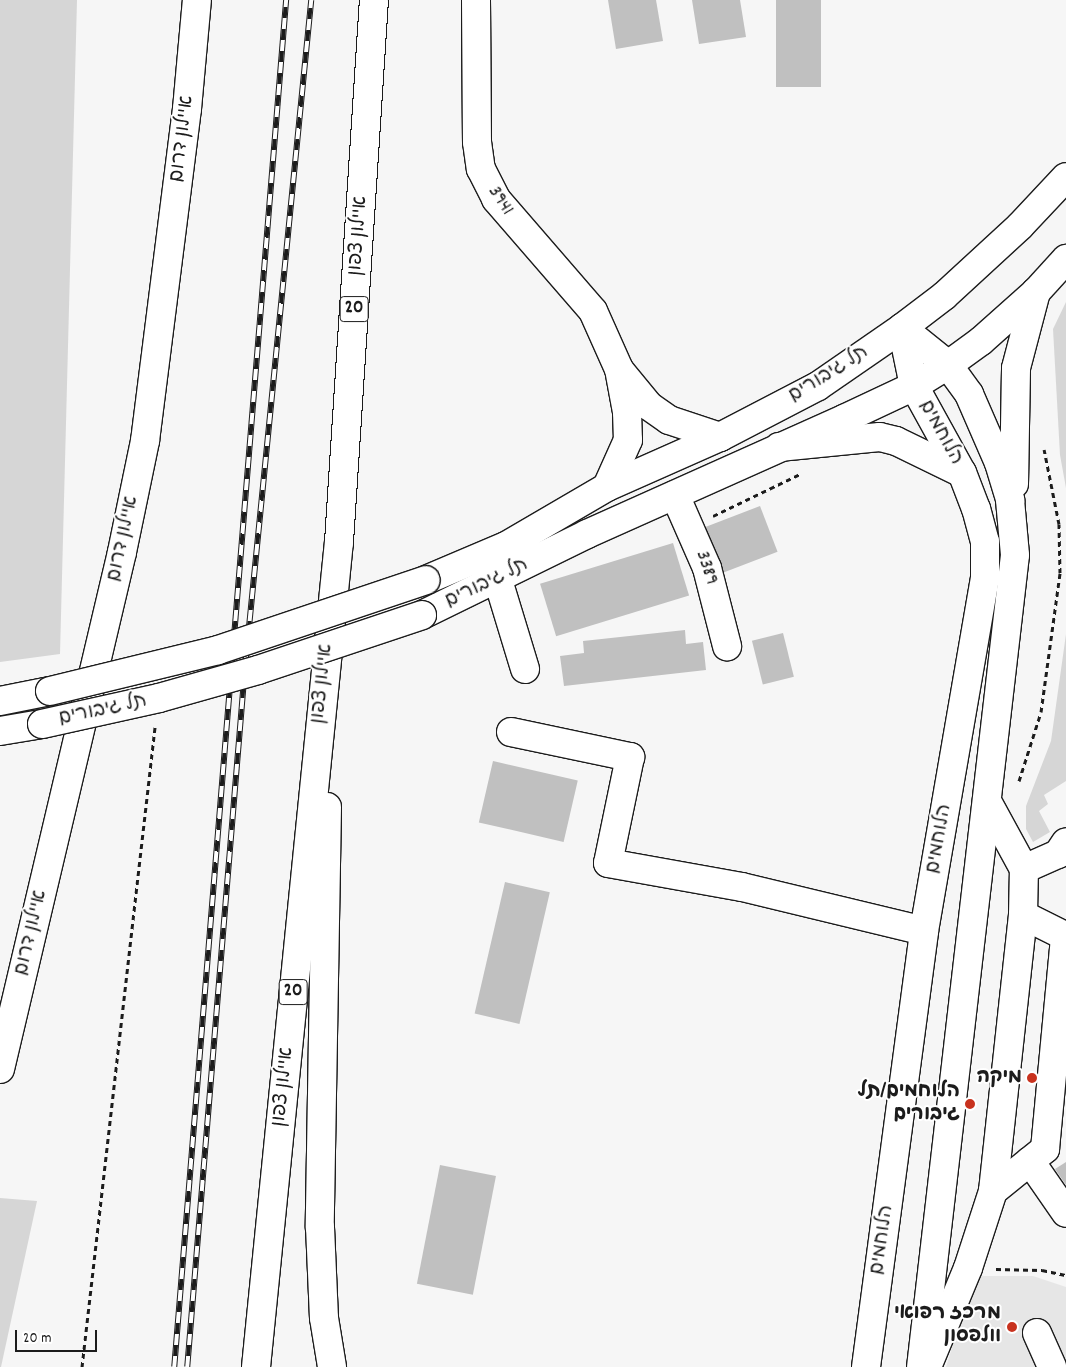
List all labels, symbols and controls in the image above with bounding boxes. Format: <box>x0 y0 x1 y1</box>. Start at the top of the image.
street label: איילון דרום <box>166 94 200 184</box>
street label: 3941 <box>482 182 518 220</box>
street label: איילון צפון <box>344 195 374 277</box>
road number: 20 <box>339 292 369 326</box>
street label: תל גיבורים <box>785 341 873 409</box>
street label: הלוחמים <box>912 396 968 470</box>
street label: איילון דרום <box>103 494 145 584</box>
street label: 3389 <box>689 548 723 588</box>
street label: תל גיבורים <box>442 554 532 614</box>
street label: איילון צפון <box>307 643 339 725</box>
street label: תל גיבורים <box>57 690 149 732</box>
street label: הלוחמים <box>922 802 958 876</box>
street label: איילון דרום <box>11 888 53 978</box>
road number: 20 <box>278 976 308 1009</box>
street label: איילון צפון <box>268 1046 300 1128</box>
place label: מיקה <box>977 1066 1022 1090</box>
marker: מיקה <box>1026 1072 1038 1084</box>
place label: הלוחמים/תל גיבורים <box>857 1080 960 1127</box>
marker: הלוחמים/תל גיבורים <box>964 1098 976 1110</box>
street label: הלוחמים <box>866 1204 900 1276</box>
place label: מרכז רפואי וולפסון <box>894 1303 1001 1350</box>
scale bar <box>18 1320 100 1352</box>
marker: מרכז רפואי וולפסון <box>1005 1320 1019 1334</box>
text: 20 m <box>23 1328 51 1350</box>

